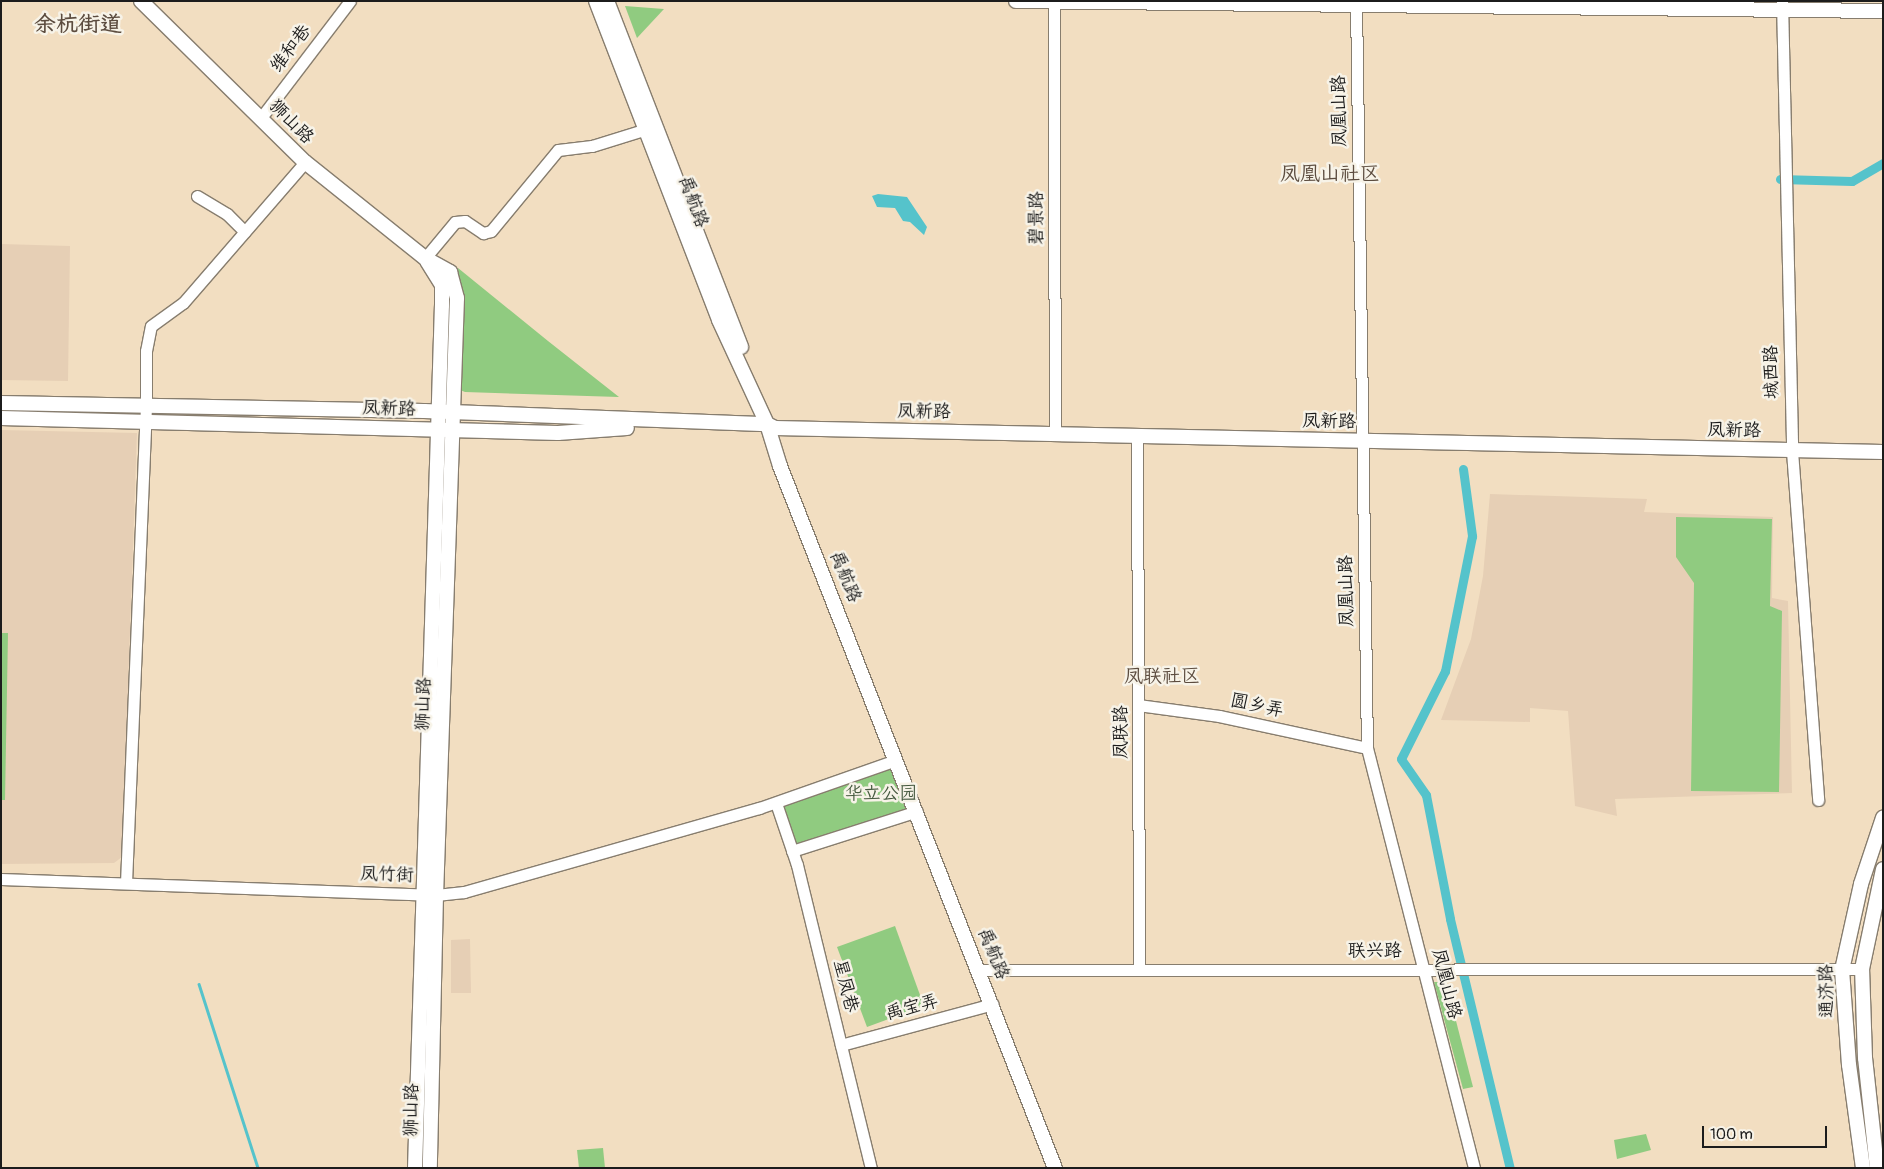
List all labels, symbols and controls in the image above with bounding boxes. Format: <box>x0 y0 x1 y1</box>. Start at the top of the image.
district label: 余杭街道 <box>34 12 122 38</box>
street label: 维和巷 <box>266 21 316 77</box>
street label: 凤凰山路 <box>1329 75 1351 147</box>
street label: 狮山路 <box>264 95 318 149</box>
district label: 凤凰山社区 <box>1280 161 1380 185</box>
street label: 禹航路 <box>674 173 712 231</box>
street label: 碧景路 <box>1026 191 1048 245</box>
street label: 城西路 <box>1761 345 1783 399</box>
street label: 凤新路 <box>362 397 416 421</box>
street label: 凤新路 <box>897 401 951 423</box>
street label: 凤新路 <box>1302 411 1356 433</box>
street label: 凤新路 <box>1707 420 1761 442</box>
street label: 禹航路 <box>825 548 865 606</box>
street label: 凤凰山路 <box>1336 555 1358 627</box>
district label: 凤联社区 <box>1124 666 1200 688</box>
street label: 狮山路 <box>412 677 436 731</box>
street label: 圆乡弄 <box>1228 690 1286 722</box>
street label: 凤联路 <box>1110 705 1132 759</box>
park label: 华立公园 <box>845 783 917 805</box>
street label: 凤竹街 <box>360 863 414 887</box>
street label: 禹航路 <box>973 925 1013 983</box>
street label: 联兴路 <box>1348 940 1402 962</box>
street label: 凤凰山路 <box>1427 946 1465 1022</box>
street label: 星凤巷 <box>828 957 862 1015</box>
street label: 通济路 <box>1816 964 1838 1018</box>
street label: 禹宝弄 <box>883 991 941 1025</box>
street label: 狮山路 <box>401 1083 423 1137</box>
scale bar <box>1704 1116 1829 1148</box>
text: 100 m <box>1710 1125 1753 1144</box>

